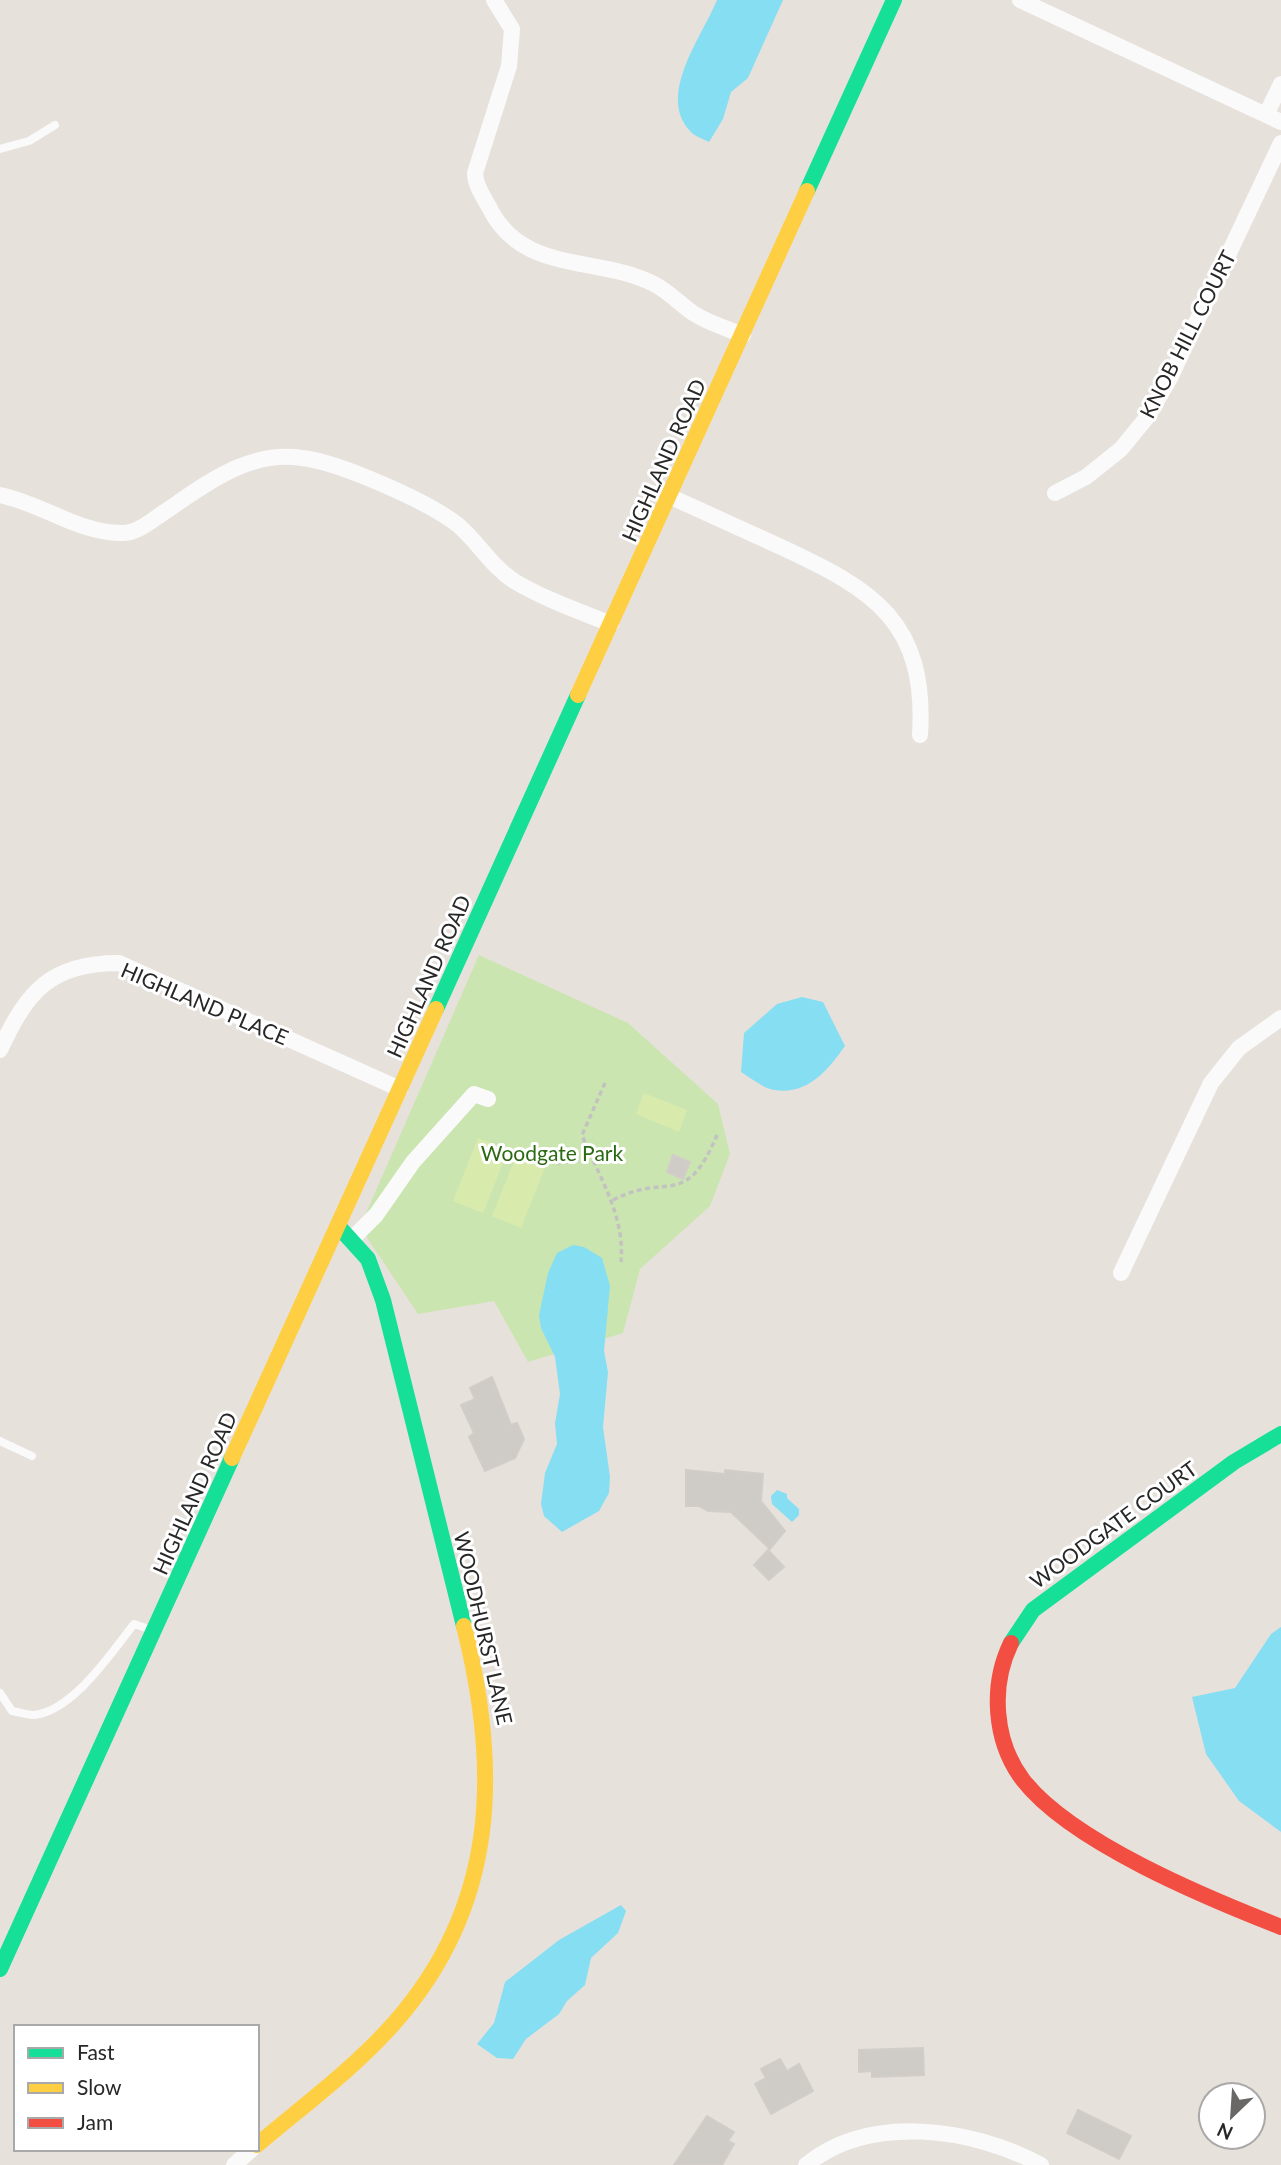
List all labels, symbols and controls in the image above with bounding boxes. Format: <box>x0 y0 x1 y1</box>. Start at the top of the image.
street label: KNOB HILL COURT <box>1134 245 1240 422</box>
street label: HIGHLAND ROAD <box>616 375 710 545</box>
street label: HIGHLAND ROAD <box>381 891 475 1061</box>
street label: HIGHLAND PLACE <box>118 957 292 1049</box>
park label: Woodgate Park <box>481 1140 623 1165</box>
street label: HIGHLAND ROAD <box>147 1408 241 1578</box>
street label: WOODGATE COURT <box>1025 1455 1202 1593</box>
street label: WOODHURST LANE <box>450 1529 518 1727</box>
legend <box>14 2025 259 2151</box>
text: Fast <box>77 2039 115 2064</box>
text: Slow <box>77 2074 122 2099</box>
north arrow <box>1197 2081 1267 2151</box>
text: Jam <box>77 2109 113 2134</box>
text: N <box>1213 2118 1236 2145</box>

